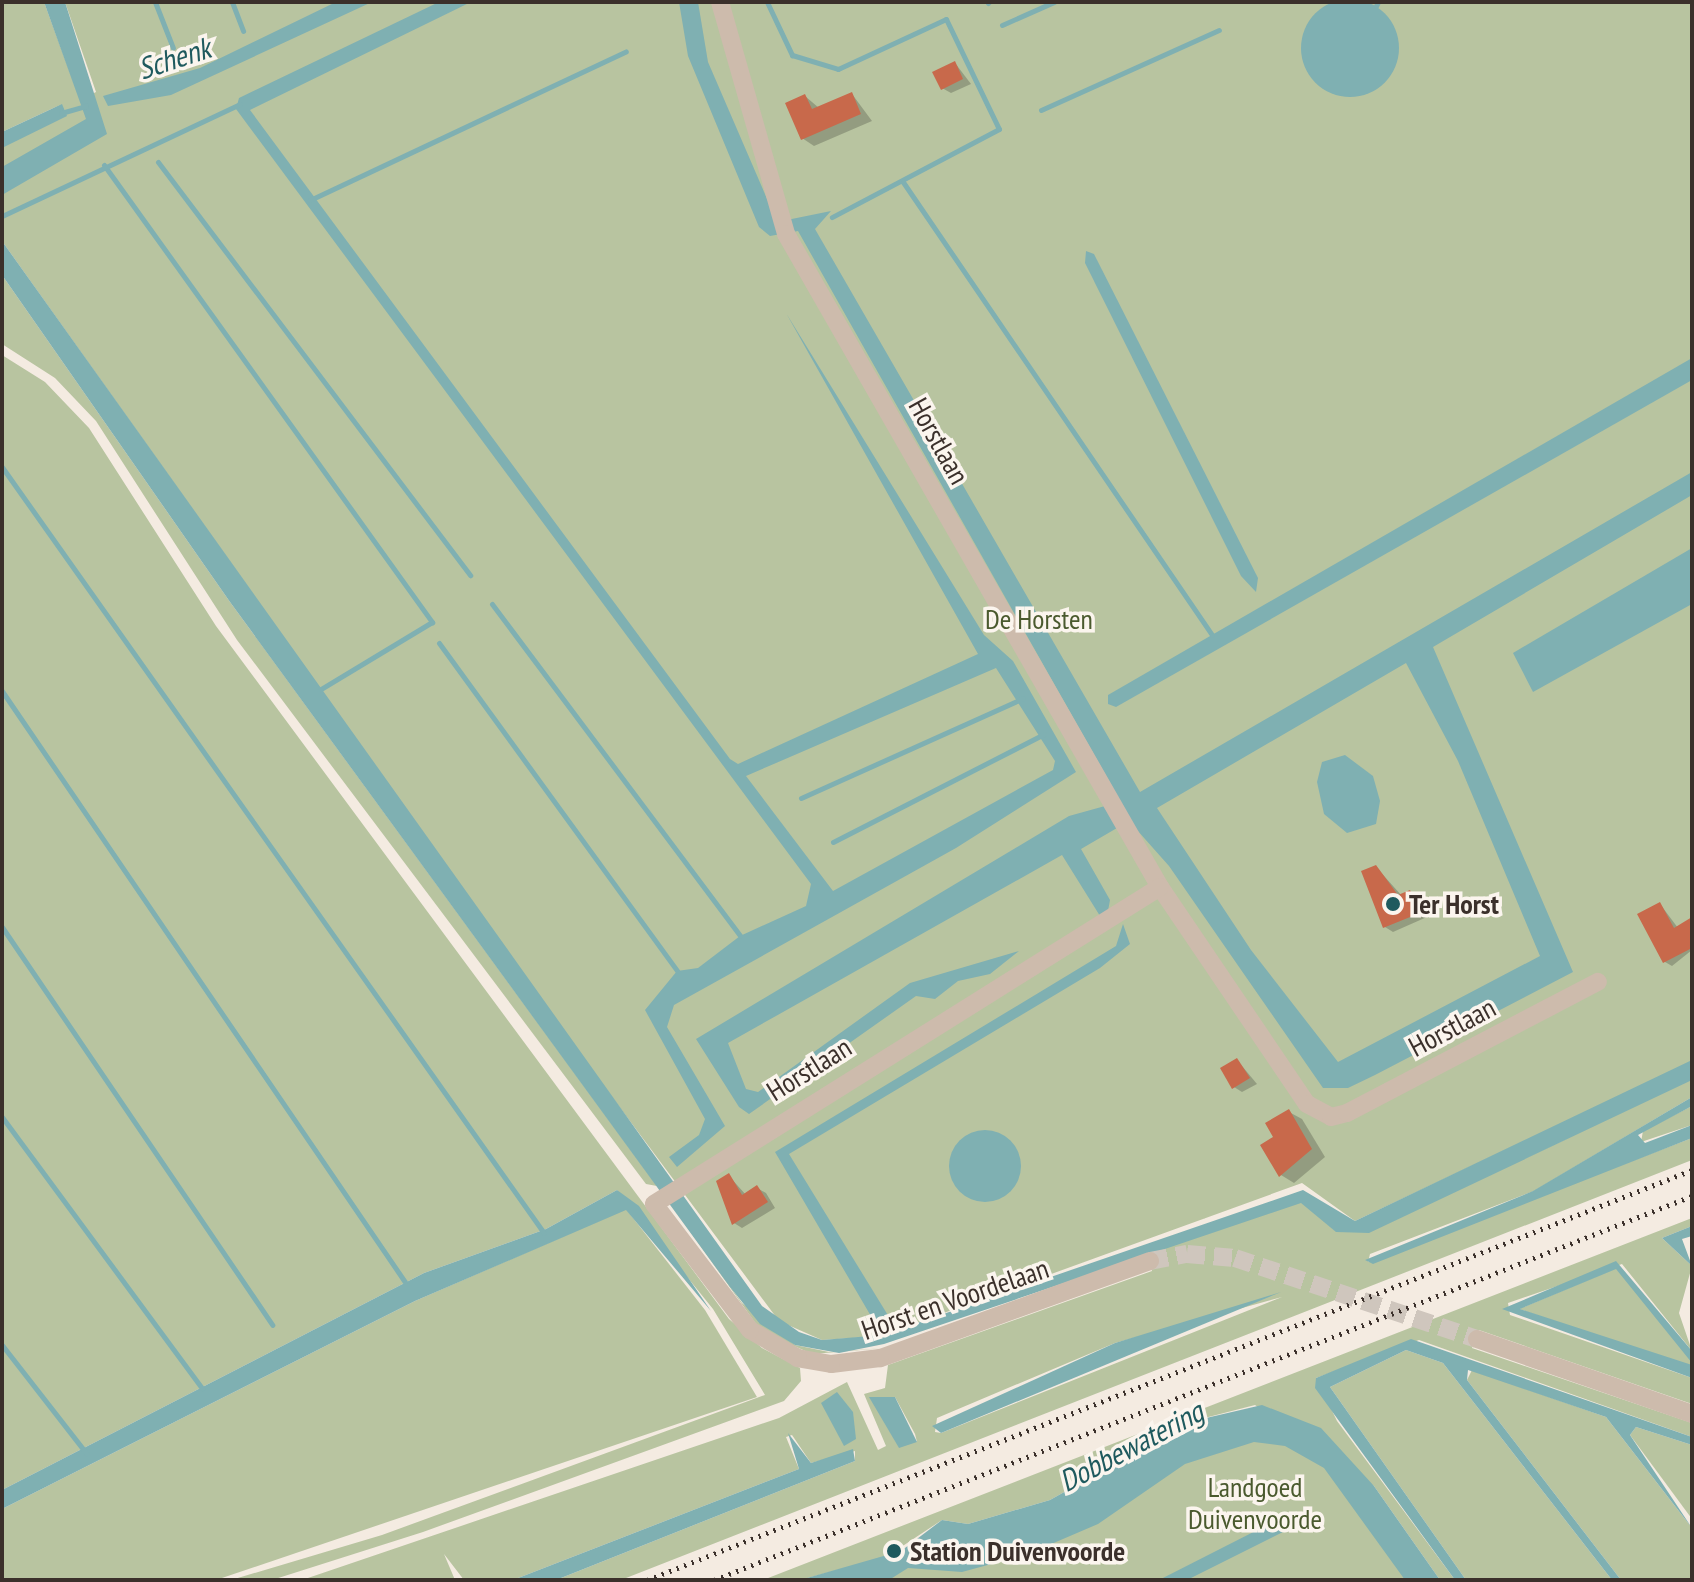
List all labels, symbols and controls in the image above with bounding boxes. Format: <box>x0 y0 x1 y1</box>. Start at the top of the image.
water label: Schenk <box>133 29 215 87</box>
street label: Horstlaan <box>902 392 976 490</box>
park label: De Horsten <box>985 602 1093 636</box>
place label: Ter Horst <box>1409 887 1499 921</box>
marker: Ter Horst <box>1384 895 1402 913</box>
street label: Horstlaan <box>1403 990 1501 1064</box>
street label: Horstlaan <box>761 1030 857 1108</box>
street label: Horst en Voordelaan <box>857 1251 1053 1347</box>
water label: Dobbewatering <box>1053 1393 1209 1499</box>
park label: Landgoed Duivenvoorde <box>1188 1470 1322 1536</box>
place label: Station Duivenvoorde <box>910 1534 1125 1568</box>
marker: Station Duivenvoorde <box>885 1542 903 1560</box>

